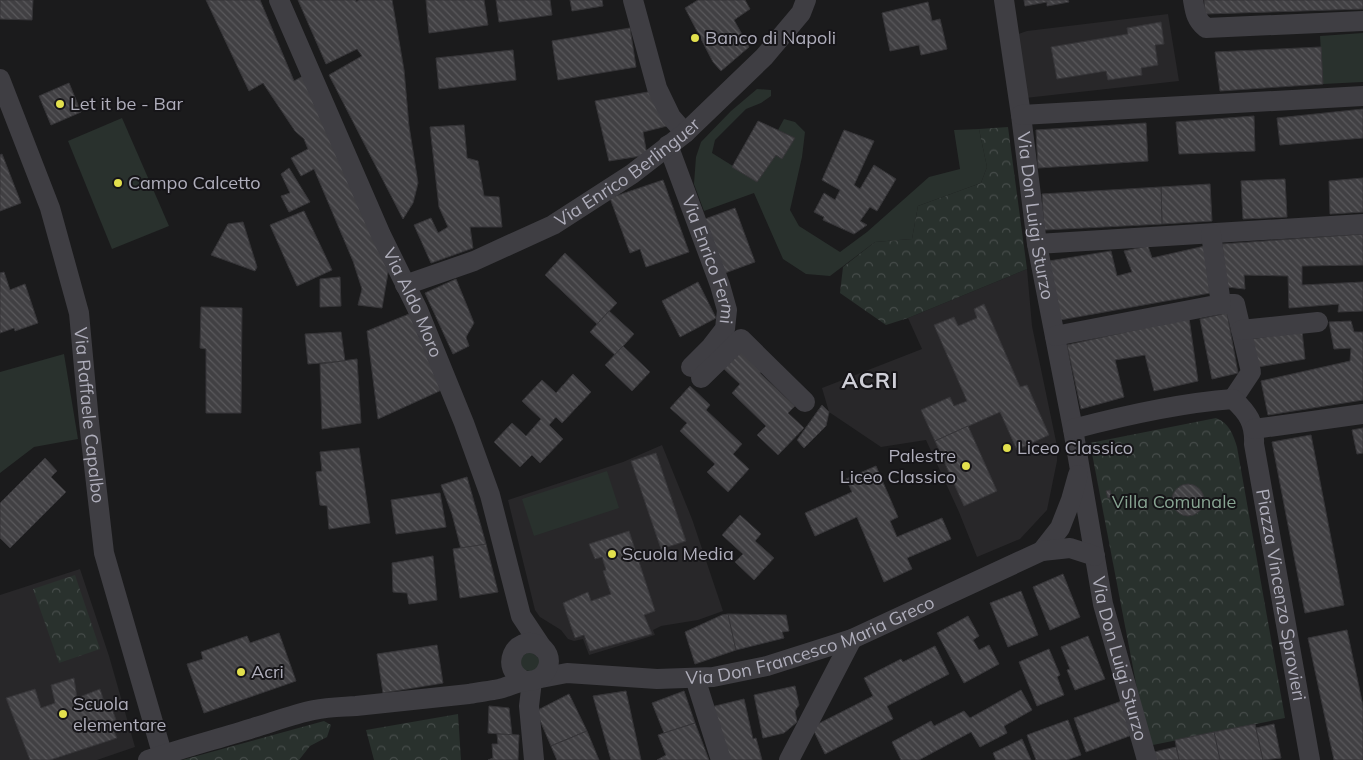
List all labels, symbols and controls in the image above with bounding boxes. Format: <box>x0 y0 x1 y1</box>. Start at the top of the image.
place label: Banco di Napoli <box>705 26 836 49</box>
marker: Banco di Napoli <box>689 32 701 44</box>
place label: Let it be - Bar <box>70 92 184 115</box>
marker: Let it be - Bar <box>54 98 66 110</box>
street label: Via Enrico Berlinguer <box>550 112 705 232</box>
street label: Via Don Luigi Sturzo <box>1012 130 1060 302</box>
place label: Campo Calcetto <box>128 171 261 194</box>
marker: Campo Calcetto <box>112 177 124 189</box>
street label: Via Enrico Fermi <box>677 192 740 325</box>
street label: Via Aldo Moro <box>378 244 448 361</box>
street label: Via Raffaele Capalbo <box>69 326 110 504</box>
district label: ACRI <box>842 366 898 394</box>
place label: Liceo Classico <box>1017 436 1133 459</box>
marker: Liceo Classico <box>1001 442 1013 454</box>
place label: Palestre Liceo Classico <box>840 444 956 488</box>
marker: Palestre Liceo Classico <box>960 460 972 472</box>
street label: Piazza Vincenzo Sprovieri <box>1251 487 1311 703</box>
park label: Villa Comunale <box>1112 490 1236 513</box>
place label: Scuola Media <box>622 542 734 565</box>
marker: Scuola Media <box>606 548 618 560</box>
street label: Via Don Luigi Sturzo <box>1087 574 1153 743</box>
street label: Via Don Francesco Maria Greco <box>685 590 938 689</box>
place label: Acri <box>251 660 284 683</box>
marker: Acri <box>235 666 247 678</box>
place label: Scuola elementare <box>73 692 166 736</box>
marker: Scuola elementare <box>57 708 69 720</box>

